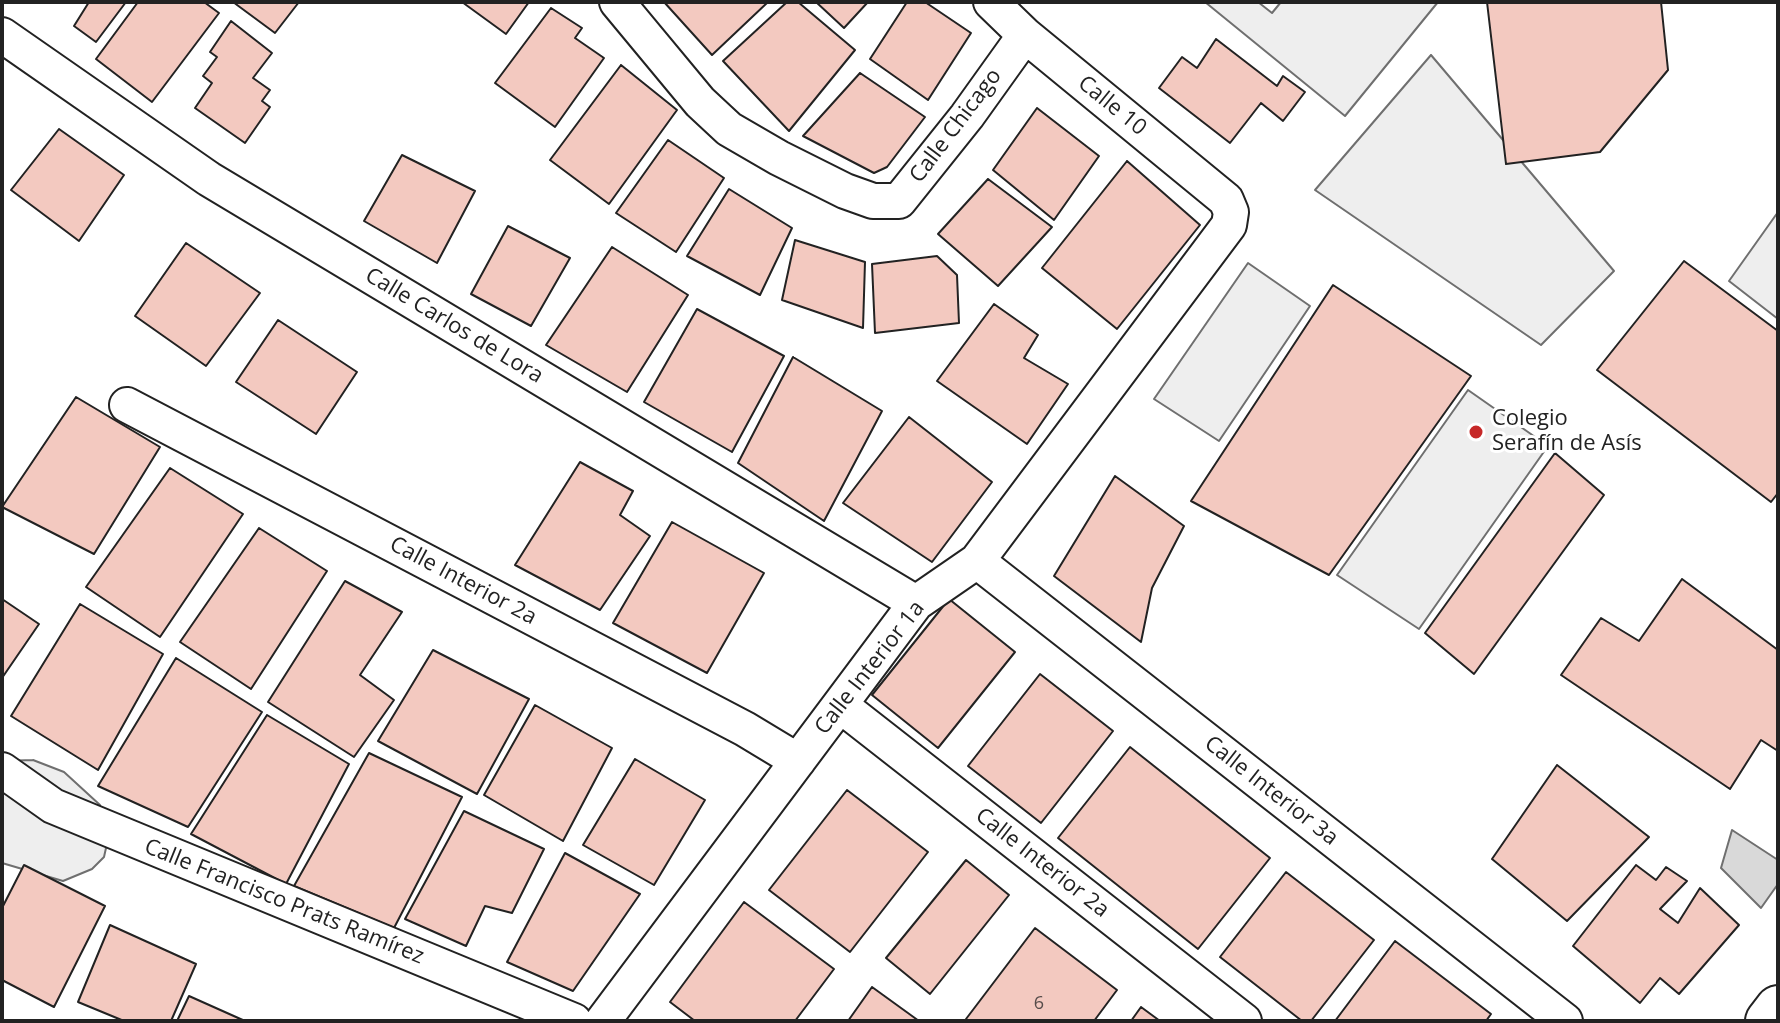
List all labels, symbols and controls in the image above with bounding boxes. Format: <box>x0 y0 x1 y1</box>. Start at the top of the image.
street label: Calle Chicago <box>905 64 1007 188</box>
street label: Calle 10 <box>1072 70 1152 142</box>
street label: Calle Carlos de Lora <box>360 262 548 390</box>
place label: Colegio Serafín de Asís <box>1492 406 1642 458</box>
marker: Colegio Serafín de Asís <box>1467 423 1485 441</box>
street label: Calle Interior 2a <box>385 531 541 631</box>
street label: Calle Interior 1a <box>810 596 930 740</box>
street label: Calle Interior 3a <box>1199 731 1343 851</box>
street label: Calle Interior 2a <box>970 803 1114 923</box>
street label: Calle Francisco Prats Ramírez <box>140 834 428 970</box>
house number: 6 <box>1034 993 1044 1015</box>

